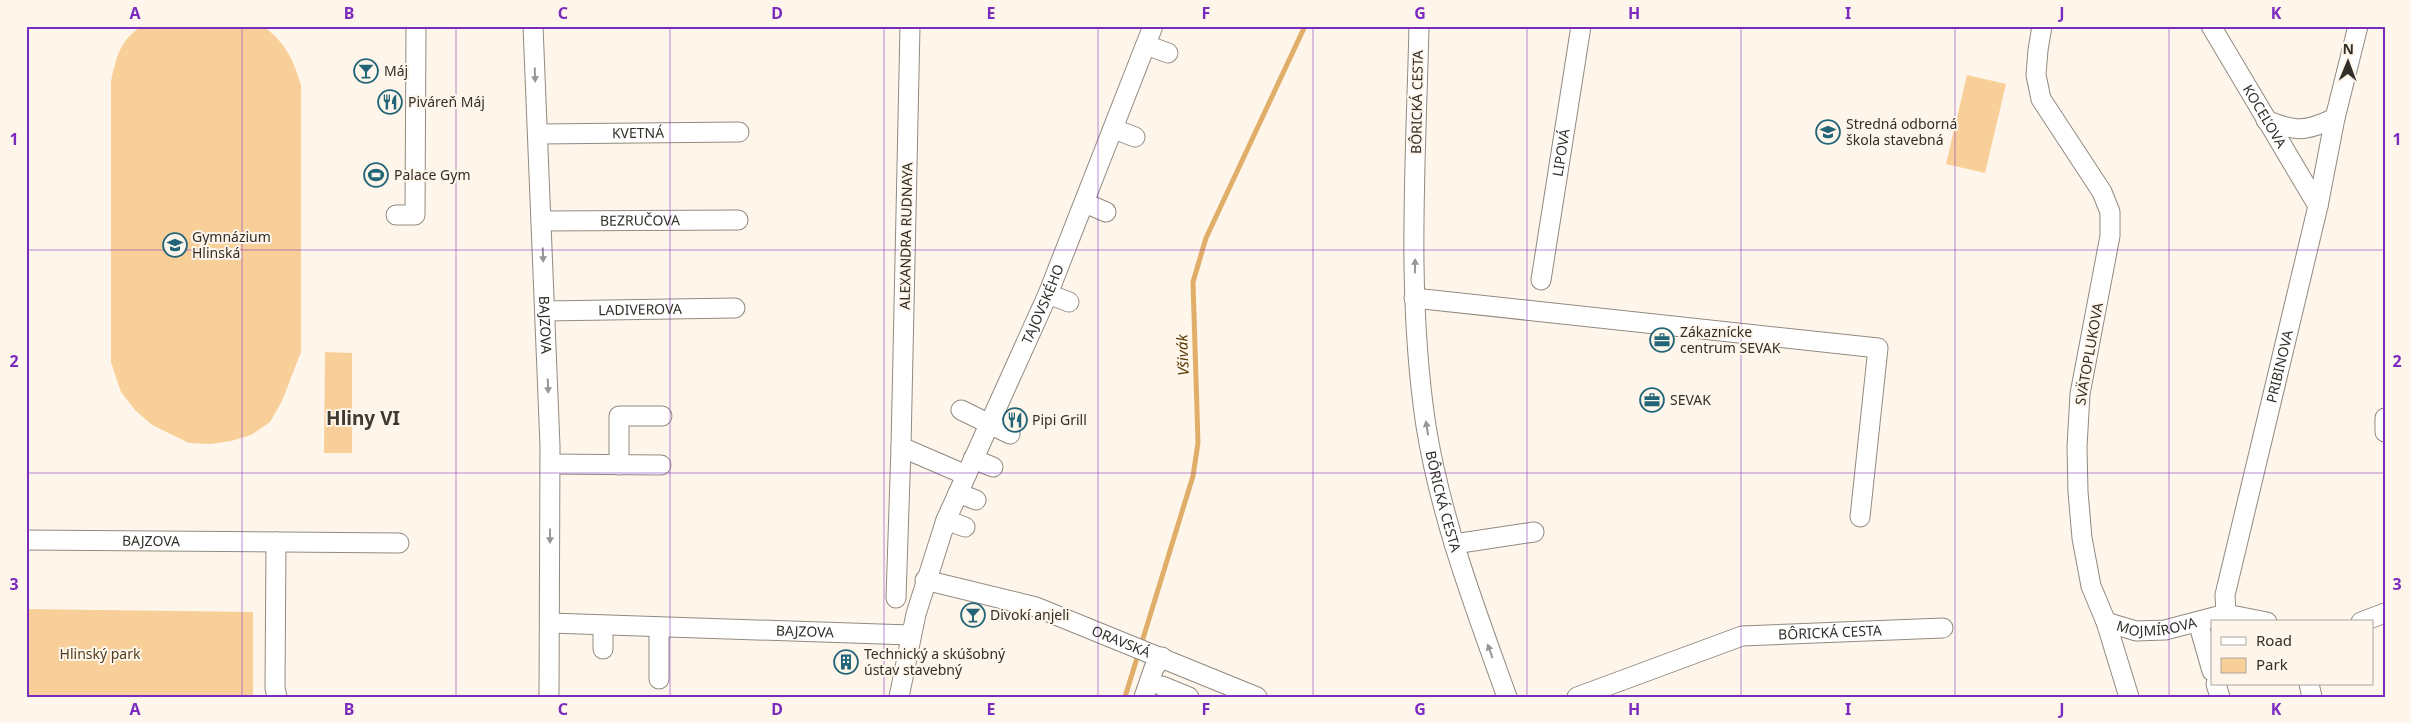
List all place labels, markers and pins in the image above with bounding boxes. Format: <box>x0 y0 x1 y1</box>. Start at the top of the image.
bar icon: Máj <box>353 58 379 84</box>
place label: Máj <box>384 61 408 80</box>
restaurant icon: Piváreň Máj <box>377 89 403 115</box>
place label: Piváreň Máj <box>408 92 485 111</box>
place label: Stredná odborná škola stavebná <box>1846 114 1957 149</box>
school or university icon: Stredná odborná škola stavebná <box>1815 119 1841 145</box>
sports icon: Palace Gym <box>363 162 389 188</box>
place label: Palace Gym <box>394 165 470 184</box>
place label: Gymnázium Hlinská <box>192 227 271 262</box>
school or university icon: Gymnázium Hlinská <box>162 232 188 258</box>
place label: Zákaznícke centrum SEVAK <box>1680 322 1781 357</box>
office icon: Zákaznícke centrum SEVAK <box>1649 327 1675 353</box>
office icon: SEVAK <box>1639 387 1665 413</box>
place label: SEVAK <box>1670 390 1711 409</box>
restaurant icon: Pipi Grill <box>1002 407 1028 433</box>
place label: Pipi Grill <box>1032 410 1087 429</box>
bar icon: Divokí anjeli <box>960 602 986 628</box>
place label: Divokí anjeli <box>990 605 1069 624</box>
place label: Technický a skúšobný ústav stavebný <box>864 644 1006 679</box>
building icon: Technický a skúšobný ústav stavebný <box>833 649 859 675</box>

